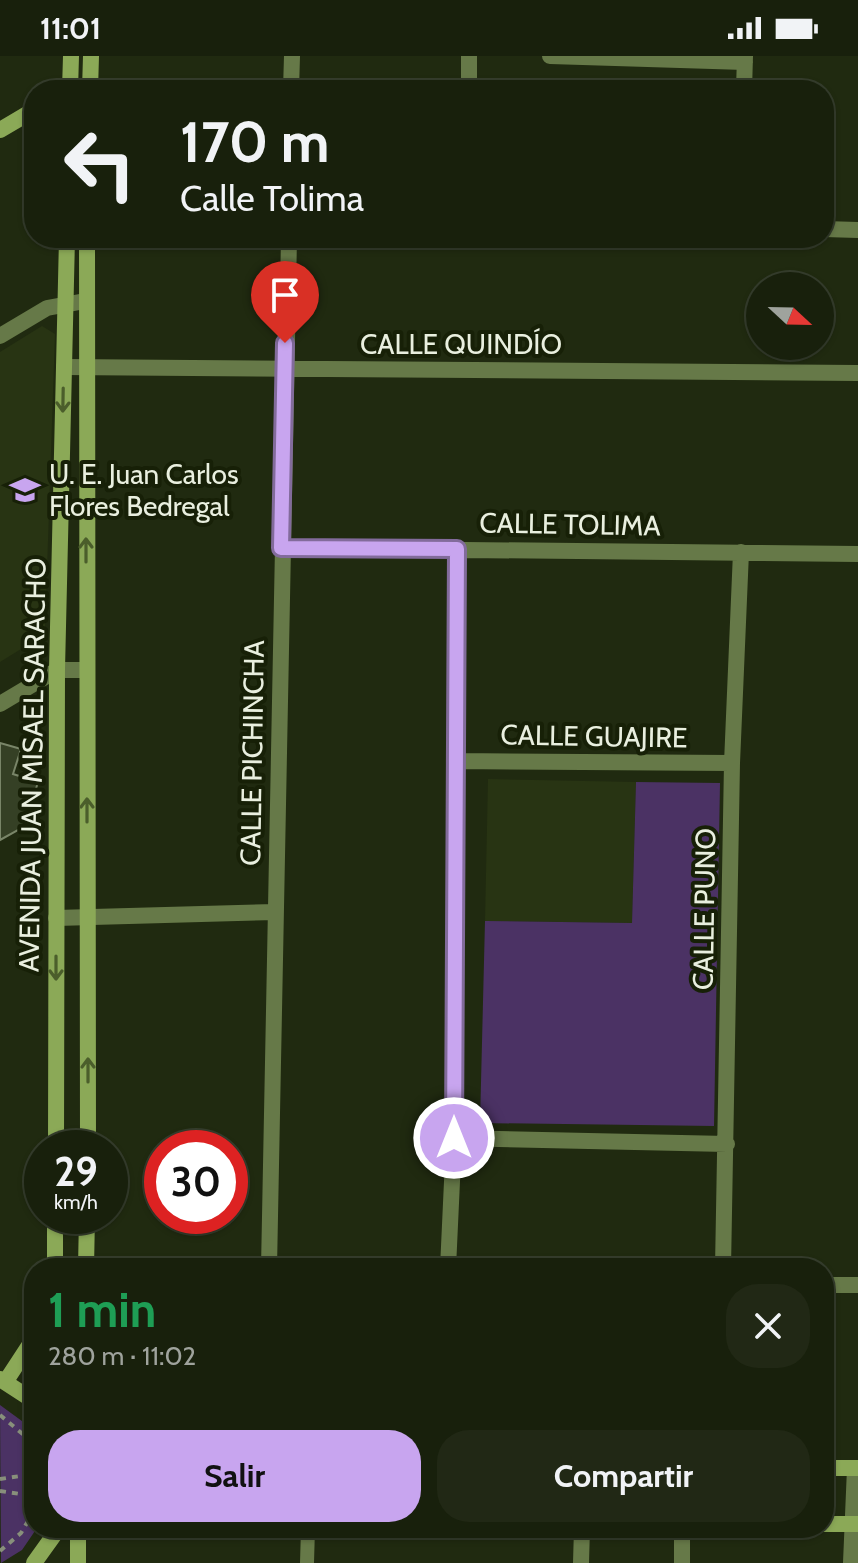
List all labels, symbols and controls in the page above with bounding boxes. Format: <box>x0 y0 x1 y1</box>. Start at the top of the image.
text: 11:01 <box>40 10 101 47</box>
text: 170 m <box>180 108 330 176</box>
icon: left <box>48 112 152 216</box>
text: Calle Tolima <box>180 176 364 220</box>
pin <box>251 261 319 343</box>
north arrow <box>746 272 834 360</box>
map controls <box>746 272 834 360</box>
icon: arrive <box>263 273 307 317</box>
street label: CALLE QUINDÍO <box>360 327 562 361</box>
one-way arrow <box>56 386 71 413</box>
place label: U. E. Juan Carlos Flores Bedregal <box>49 457 239 523</box>
school or university icon: U. E. Juan Carlos Flores Bedregal <box>8 473 42 507</box>
street label: CALLE TOLIMA <box>479 505 662 543</box>
one-way arrow <box>78 537 94 564</box>
street label: AVENIDA JUAN MISAEL SARACHO <box>11 558 53 972</box>
street label: CALLE PICHINCHA <box>233 639 271 866</box>
street label: CALLE GUAJIRE <box>500 717 688 755</box>
one-way arrow <box>79 797 95 824</box>
street label: CALLE PUNO <box>686 828 722 990</box>
one-way arrow <box>48 954 64 981</box>
one-way arrow <box>80 1057 96 1084</box>
position arrow <box>412 1096 496 1180</box>
speed limit sign: 30 <box>144 1130 248 1234</box>
text: 29 <box>54 1147 98 1196</box>
text: km/h <box>54 1190 98 1214</box>
text: 1 min <box>48 1281 156 1339</box>
button: close <box>726 1284 810 1368</box>
text: 280 m · 11:02 <box>48 1340 196 1372</box>
button: Salir <box>48 1430 421 1522</box>
button: Compartir <box>437 1430 810 1522</box>

